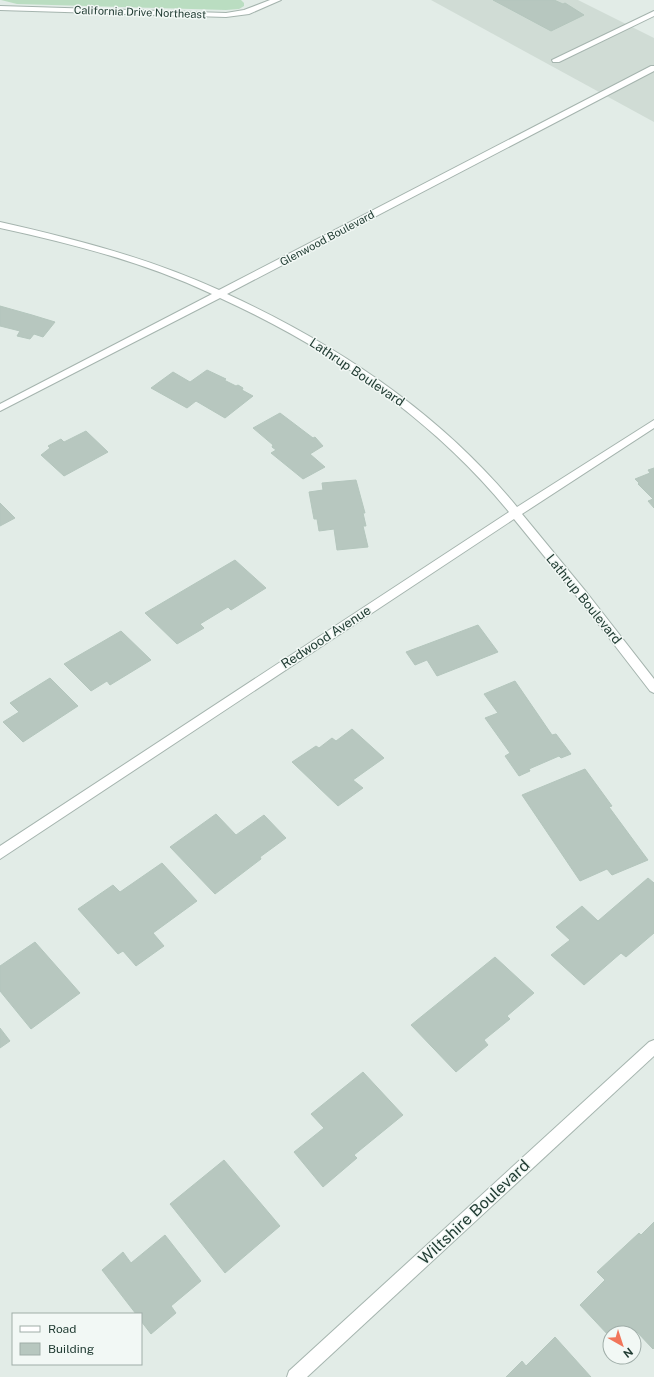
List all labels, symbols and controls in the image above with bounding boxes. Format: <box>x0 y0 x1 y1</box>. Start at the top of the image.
street label: California Drive Northeast <box>74 4 206 20</box>
street label: Glenwood Boulevard <box>278 208 376 268</box>
street label: Lathrup Boulevard <box>307 335 407 409</box>
street label: Lathrup Boulevard <box>543 551 625 647</box>
street label: Redwood Avenue <box>278 602 374 672</box>
street label: Wiltshire Boulevard <box>414 1156 534 1268</box>
legend <box>12 1313 142 1365</box>
text: Road <box>48 1322 76 1336</box>
north arrow <box>602 1325 642 1365</box>
text: Building <box>48 1342 94 1356</box>
text: N <box>621 1345 635 1360</box>

